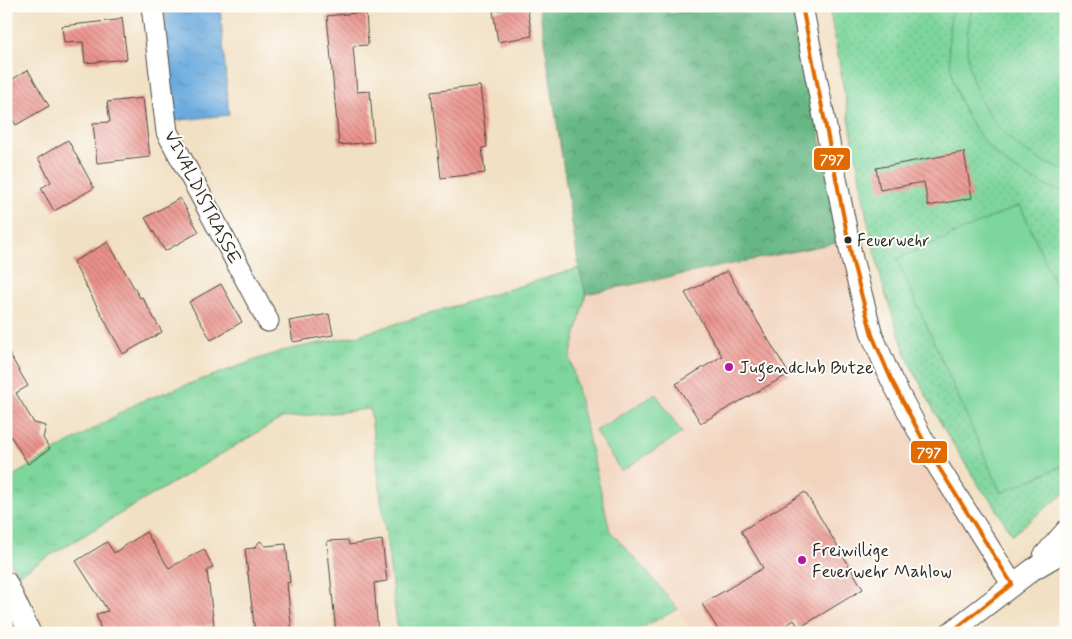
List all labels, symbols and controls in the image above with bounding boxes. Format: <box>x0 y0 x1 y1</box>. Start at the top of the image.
street label: VIVALDISTRASSE <box>158 127 246 268</box>
line badge: 797 <box>813 147 851 171</box>
text: 797 <box>820 151 845 169</box>
place label: Feuerwehr <box>857 230 930 252</box>
marker: Feuerwehr <box>843 235 853 245</box>
place label: Jugendclub Butze <box>739 356 874 382</box>
marker: Jugendclub Butze <box>723 361 735 373</box>
line badge: 797 <box>910 440 948 464</box>
text: 797 <box>917 444 942 462</box>
place label: Freiwillige Feuerwehr Mahlow <box>812 539 952 584</box>
marker: Freiwillige Feuerwehr Mahlow <box>796 554 808 566</box>

